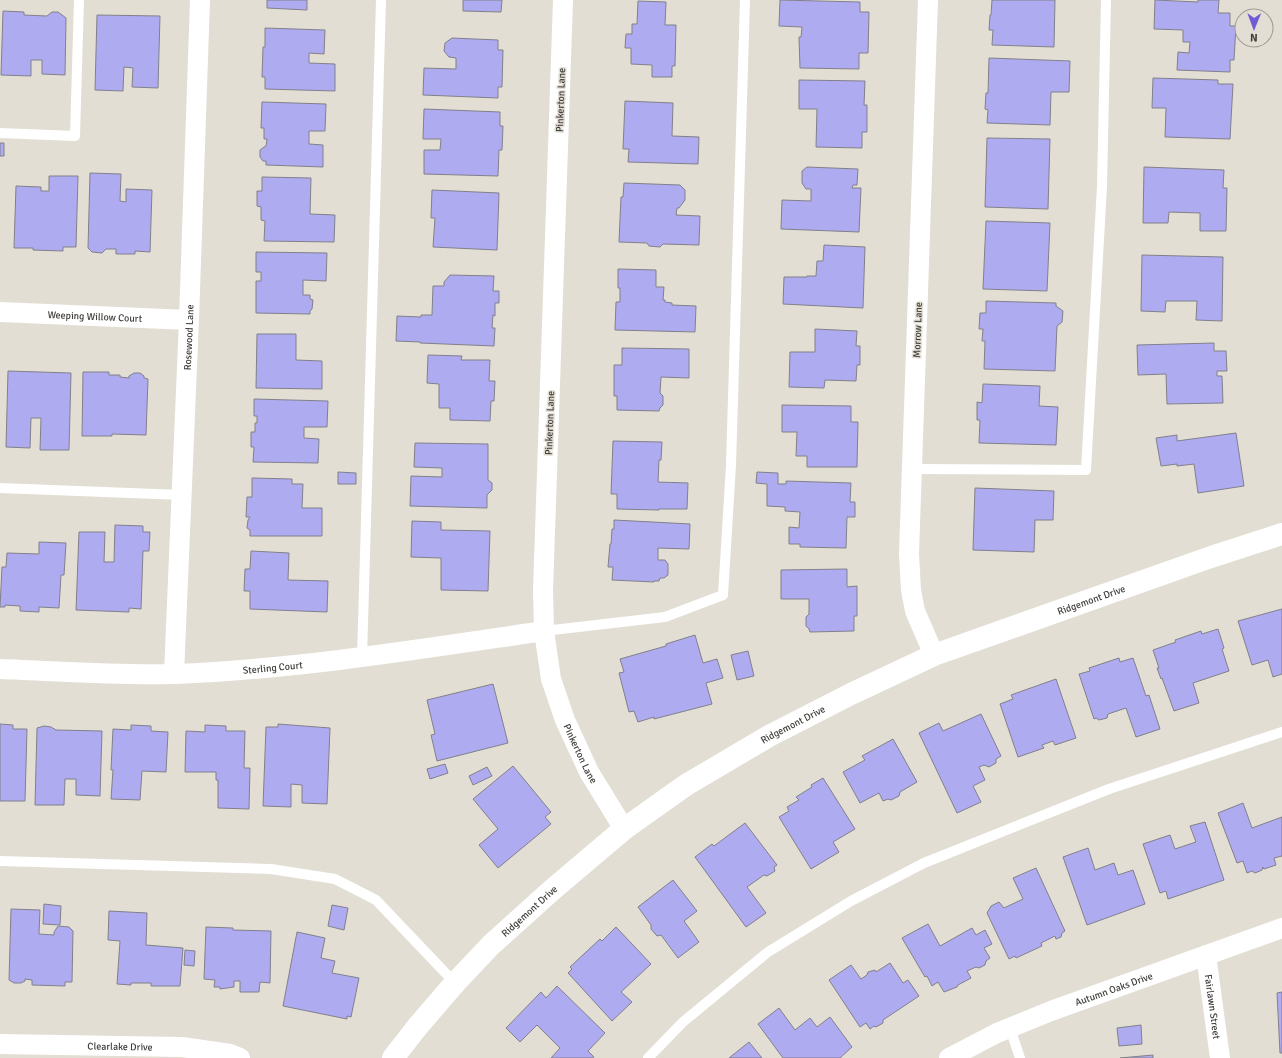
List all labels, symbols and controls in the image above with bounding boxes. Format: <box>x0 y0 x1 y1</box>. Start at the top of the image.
north arrow <box>1234 8 1274 48</box>
text: N <box>1250 31 1258 44</box>
street label: Pinkerton Lane <box>554 68 568 132</box>
street label: Morrow Lane <box>911 302 925 358</box>
street label: Rosewood Lane <box>182 304 197 371</box>
street label: Weeping Willow Court <box>47 309 143 325</box>
street label: Pinkerton Lane <box>543 391 557 455</box>
street label: Ridgemont Drive <box>1056 583 1127 618</box>
street label: Sterling Court <box>242 659 304 677</box>
street label: Ridgemont Drive <box>759 703 827 747</box>
street label: Pinkerton Lane <box>561 722 599 786</box>
street label: Ridgemont Drive <box>499 883 560 940</box>
street label: Autumn Oaks Drive <box>1074 970 1154 1009</box>
street label: Fairlawn Street <box>1202 973 1222 1040</box>
street label: Clearlake Drive <box>87 1040 153 1054</box>

